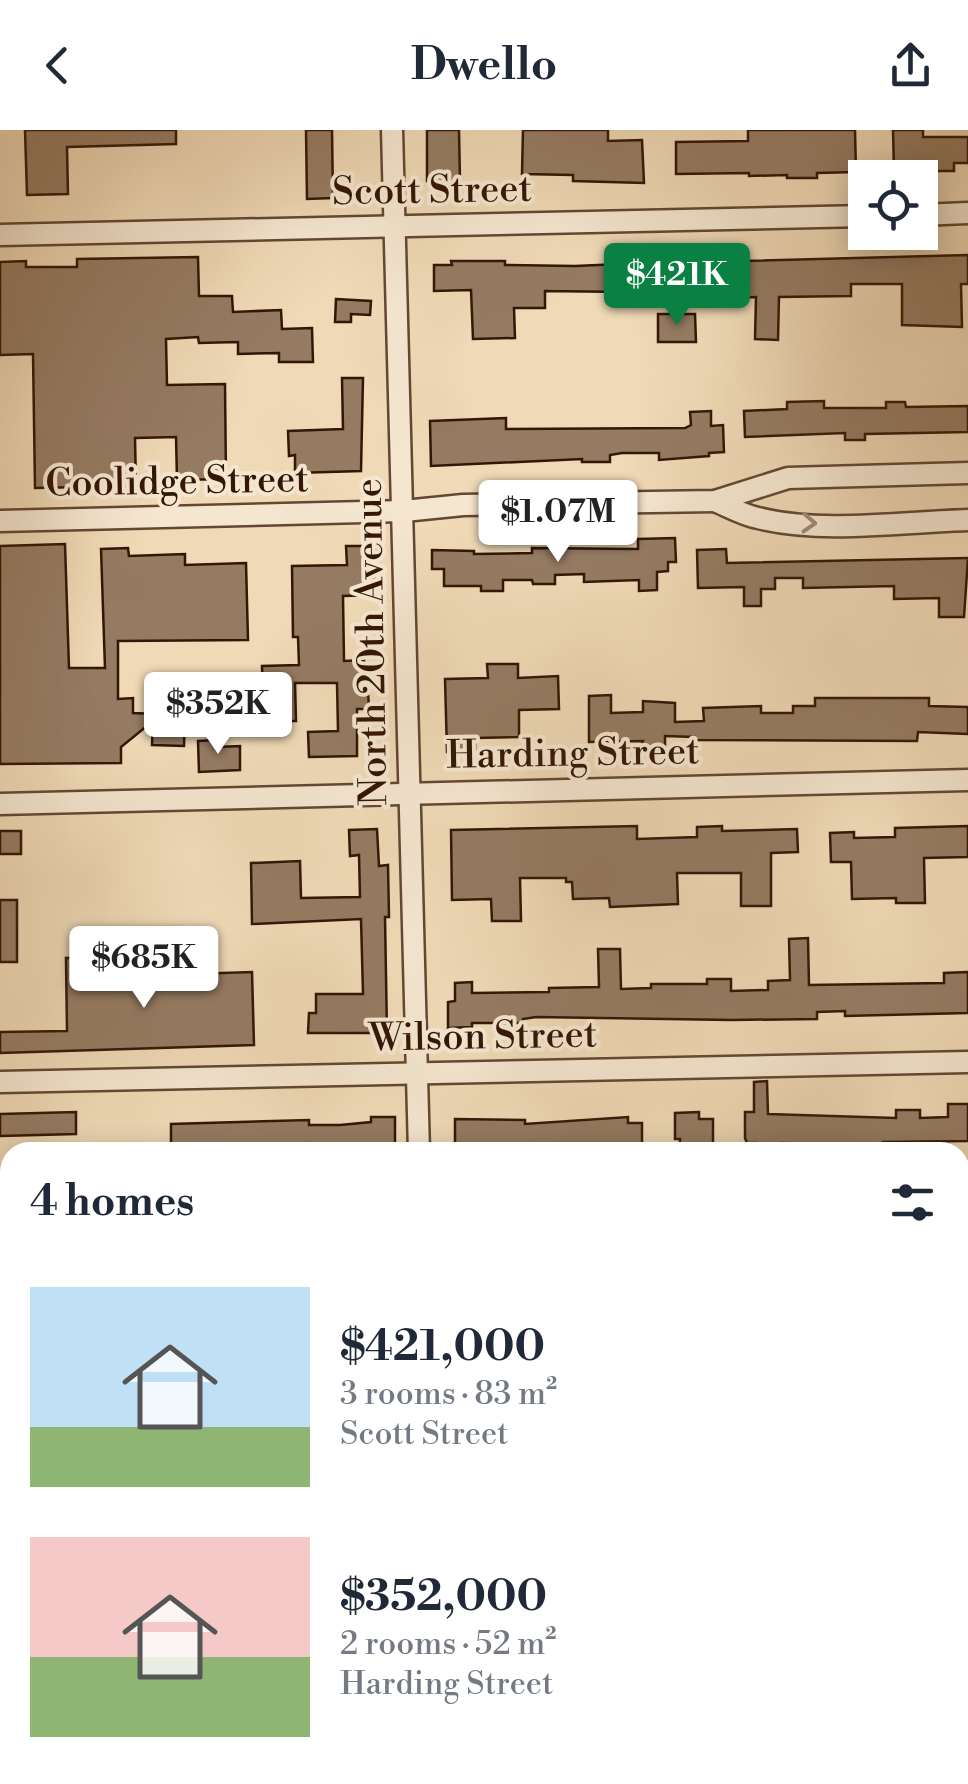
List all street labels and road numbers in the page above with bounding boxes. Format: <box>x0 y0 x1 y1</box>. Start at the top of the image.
street label: Scott Street <box>332 166 532 216</box>
street label: Coolidge Street <box>45 456 309 508</box>
street label: North 20th Avenue <box>346 478 398 806</box>
street label: Harding Street <box>446 728 700 780</box>
street label: Wilson Street <box>367 1012 598 1063</box>

